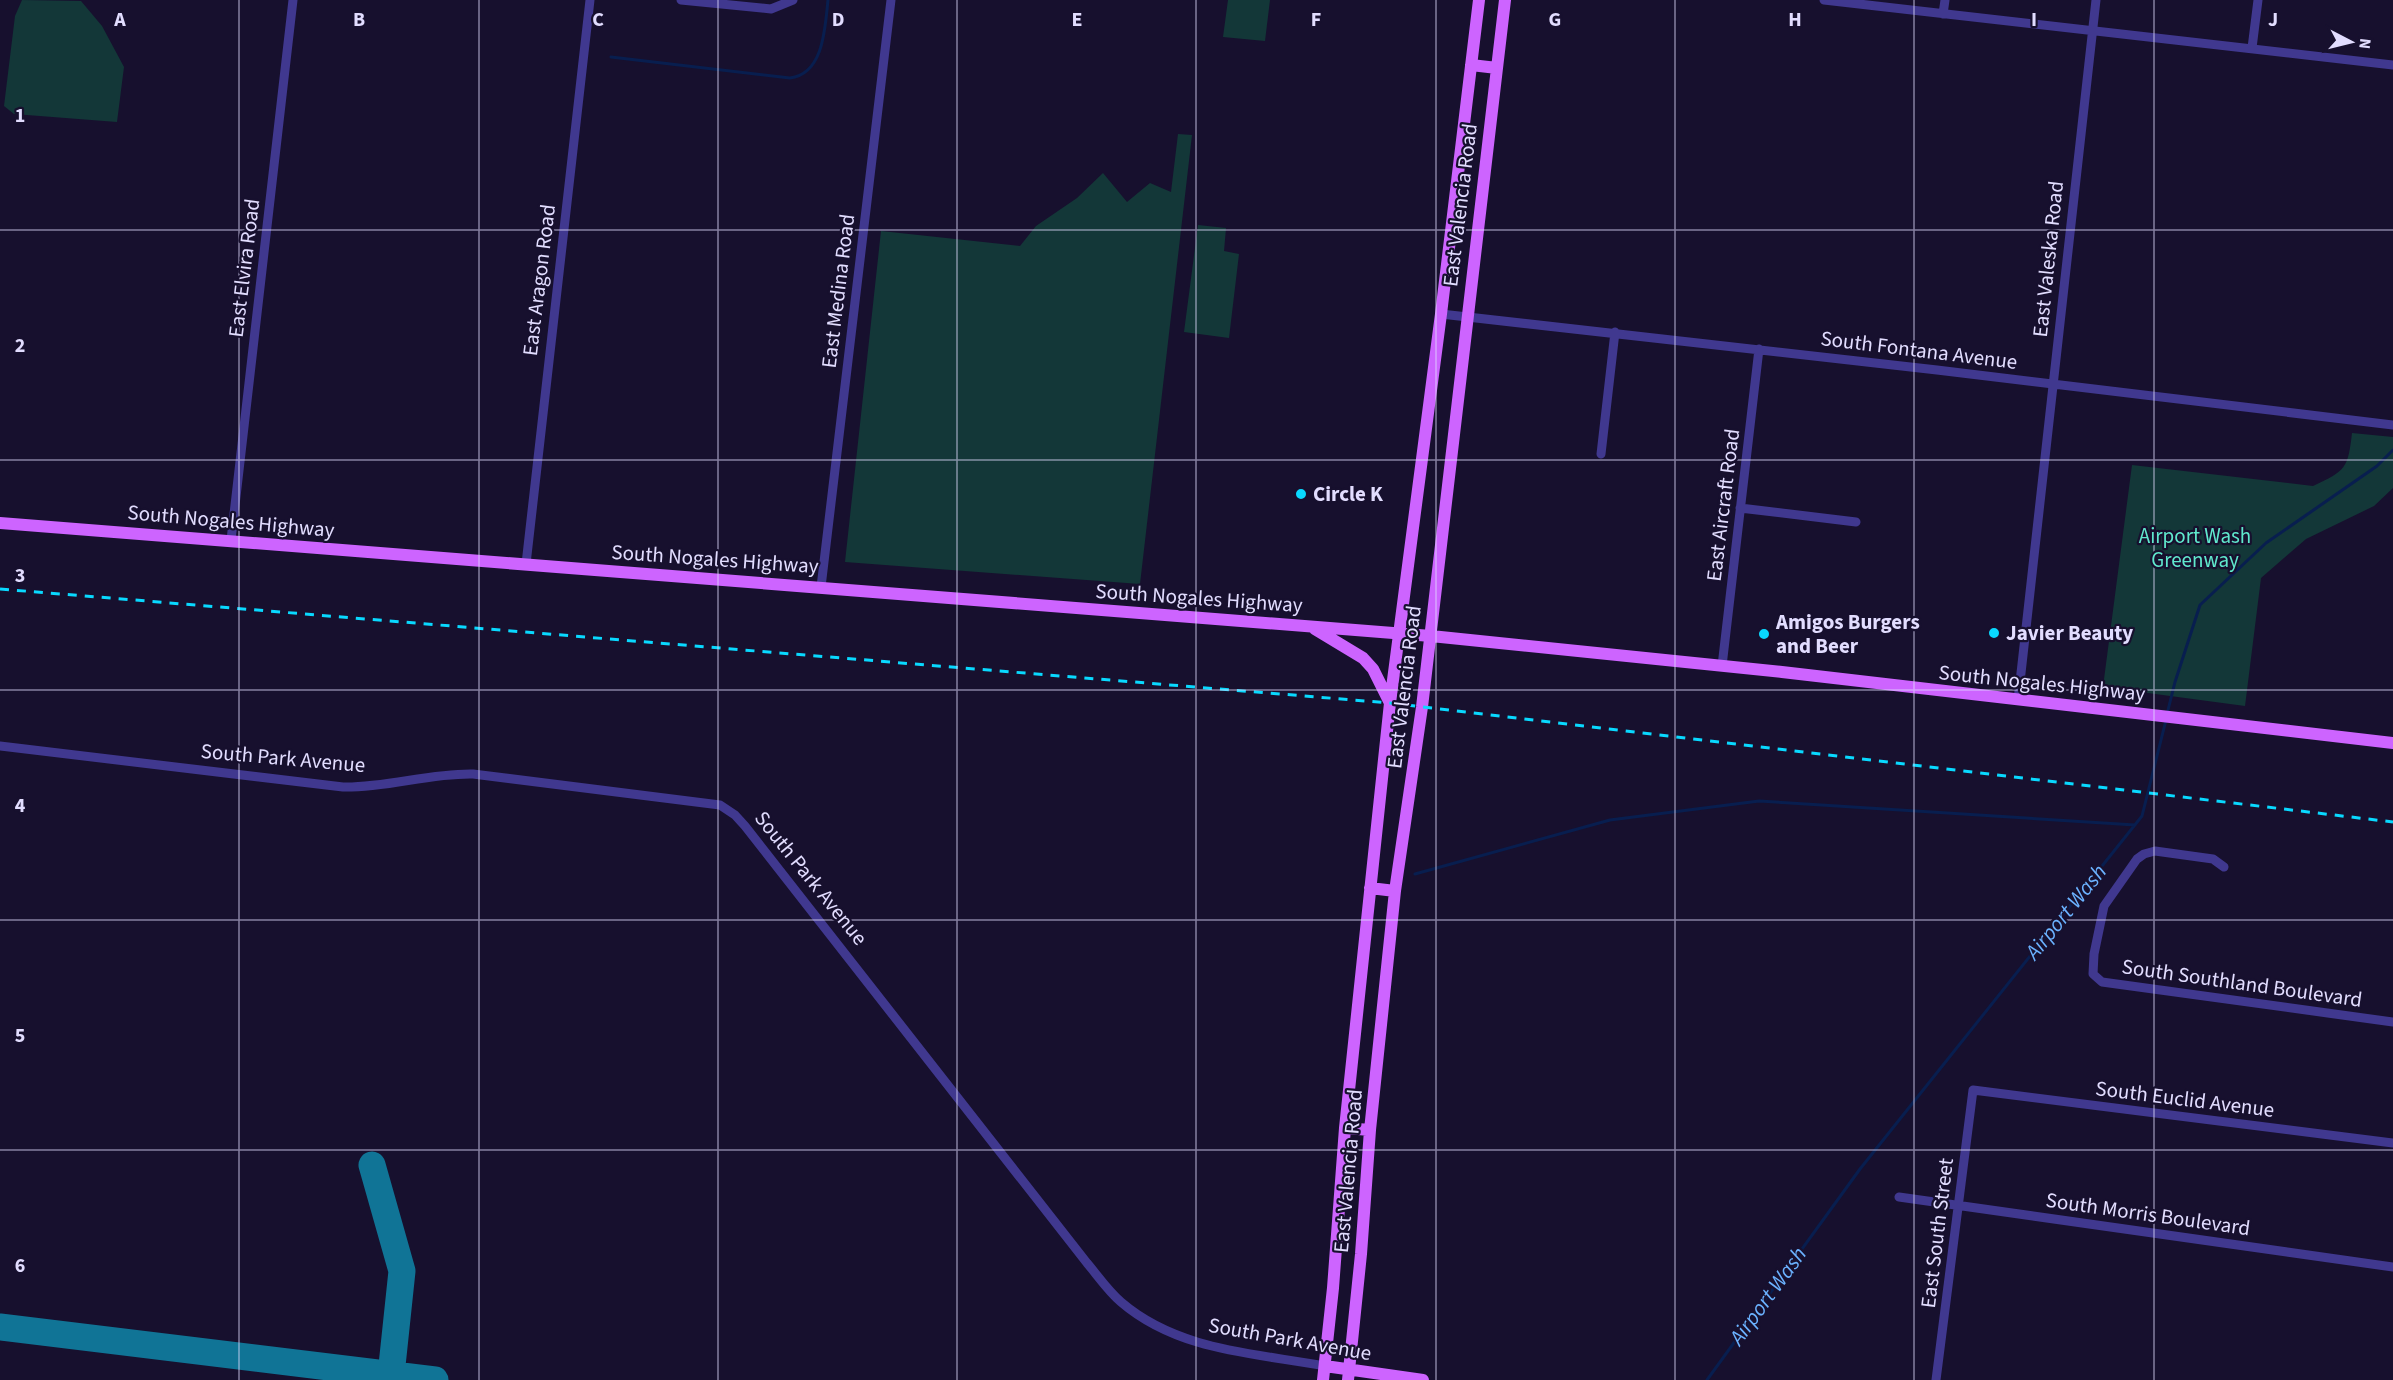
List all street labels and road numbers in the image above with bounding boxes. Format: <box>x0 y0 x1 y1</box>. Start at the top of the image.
street label: East Valencia Road <box>1435 122 1485 288</box>
street label: East Valeska Road <box>2025 179 2071 339</box>
street label: East Elvira Road <box>221 197 267 339</box>
street label: East Aragon Road <box>515 202 563 358</box>
street label: East Medina Road <box>814 212 862 370</box>
street label: South Fontana Avenue <box>1819 323 2019 377</box>
street label: East Aircraft Road <box>1699 427 1747 583</box>
street label: South Nogales Highway <box>126 497 336 545</box>
street label: South Nogales Highway <box>610 537 820 581</box>
street label: South Nogales Highway <box>1094 576 1304 620</box>
street label: East Valencia Road <box>1379 604 1429 770</box>
street label: South Nogales Highway <box>1937 657 2147 709</box>
street label: South Park Avenue <box>200 736 366 780</box>
street label: South Park Avenue <box>747 804 875 952</box>
street label: South Southland Boulevard <box>2120 951 2364 1015</box>
street label: South Euclid Avenue <box>2094 1073 2276 1125</box>
street label: East Valencia Road <box>1326 1088 1370 1254</box>
street label: East South Street <box>1913 1156 1961 1310</box>
street label: South Morris Boulevard <box>2044 1185 2252 1243</box>
street label: South Park Avenue <box>1206 1310 1374 1368</box>

